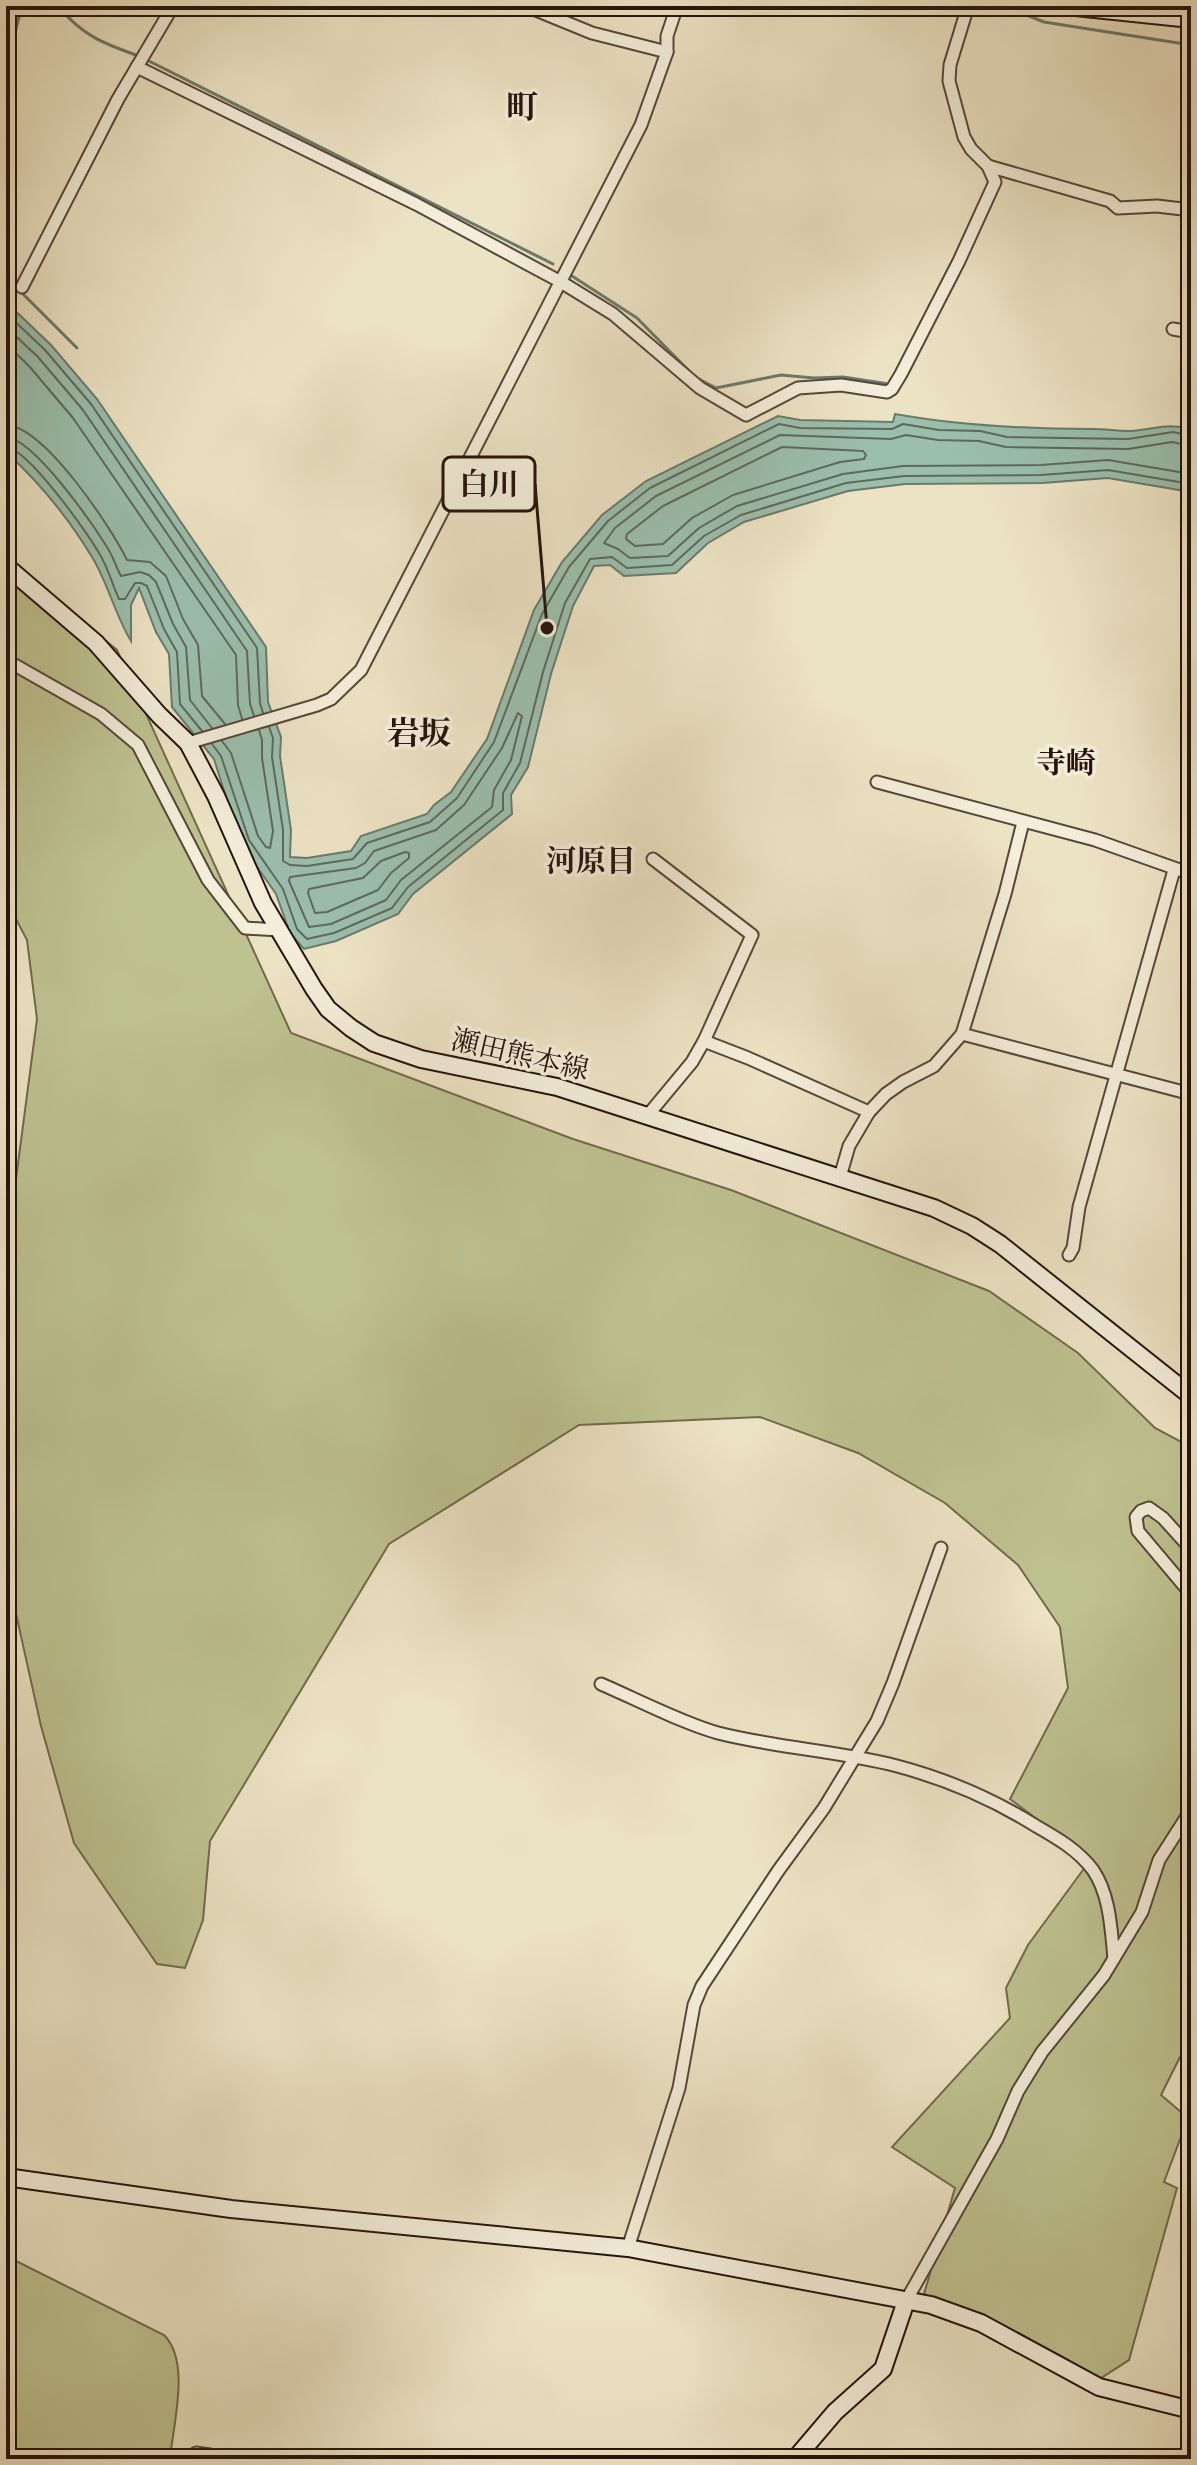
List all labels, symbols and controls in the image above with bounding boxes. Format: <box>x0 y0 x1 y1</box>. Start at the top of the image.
district label: 町 <box>506 85 538 129</box>
callout: 白川 <box>443 457 535 511</box>
text: 白川 <box>459 464 519 504</box>
district label: 岩坂 <box>387 711 451 755</box>
district label: 寺崎 <box>1036 743 1096 783</box>
district label: 河原目 <box>546 841 636 881</box>
street label: 瀬田熊本線 <box>448 1021 592 1089</box>

